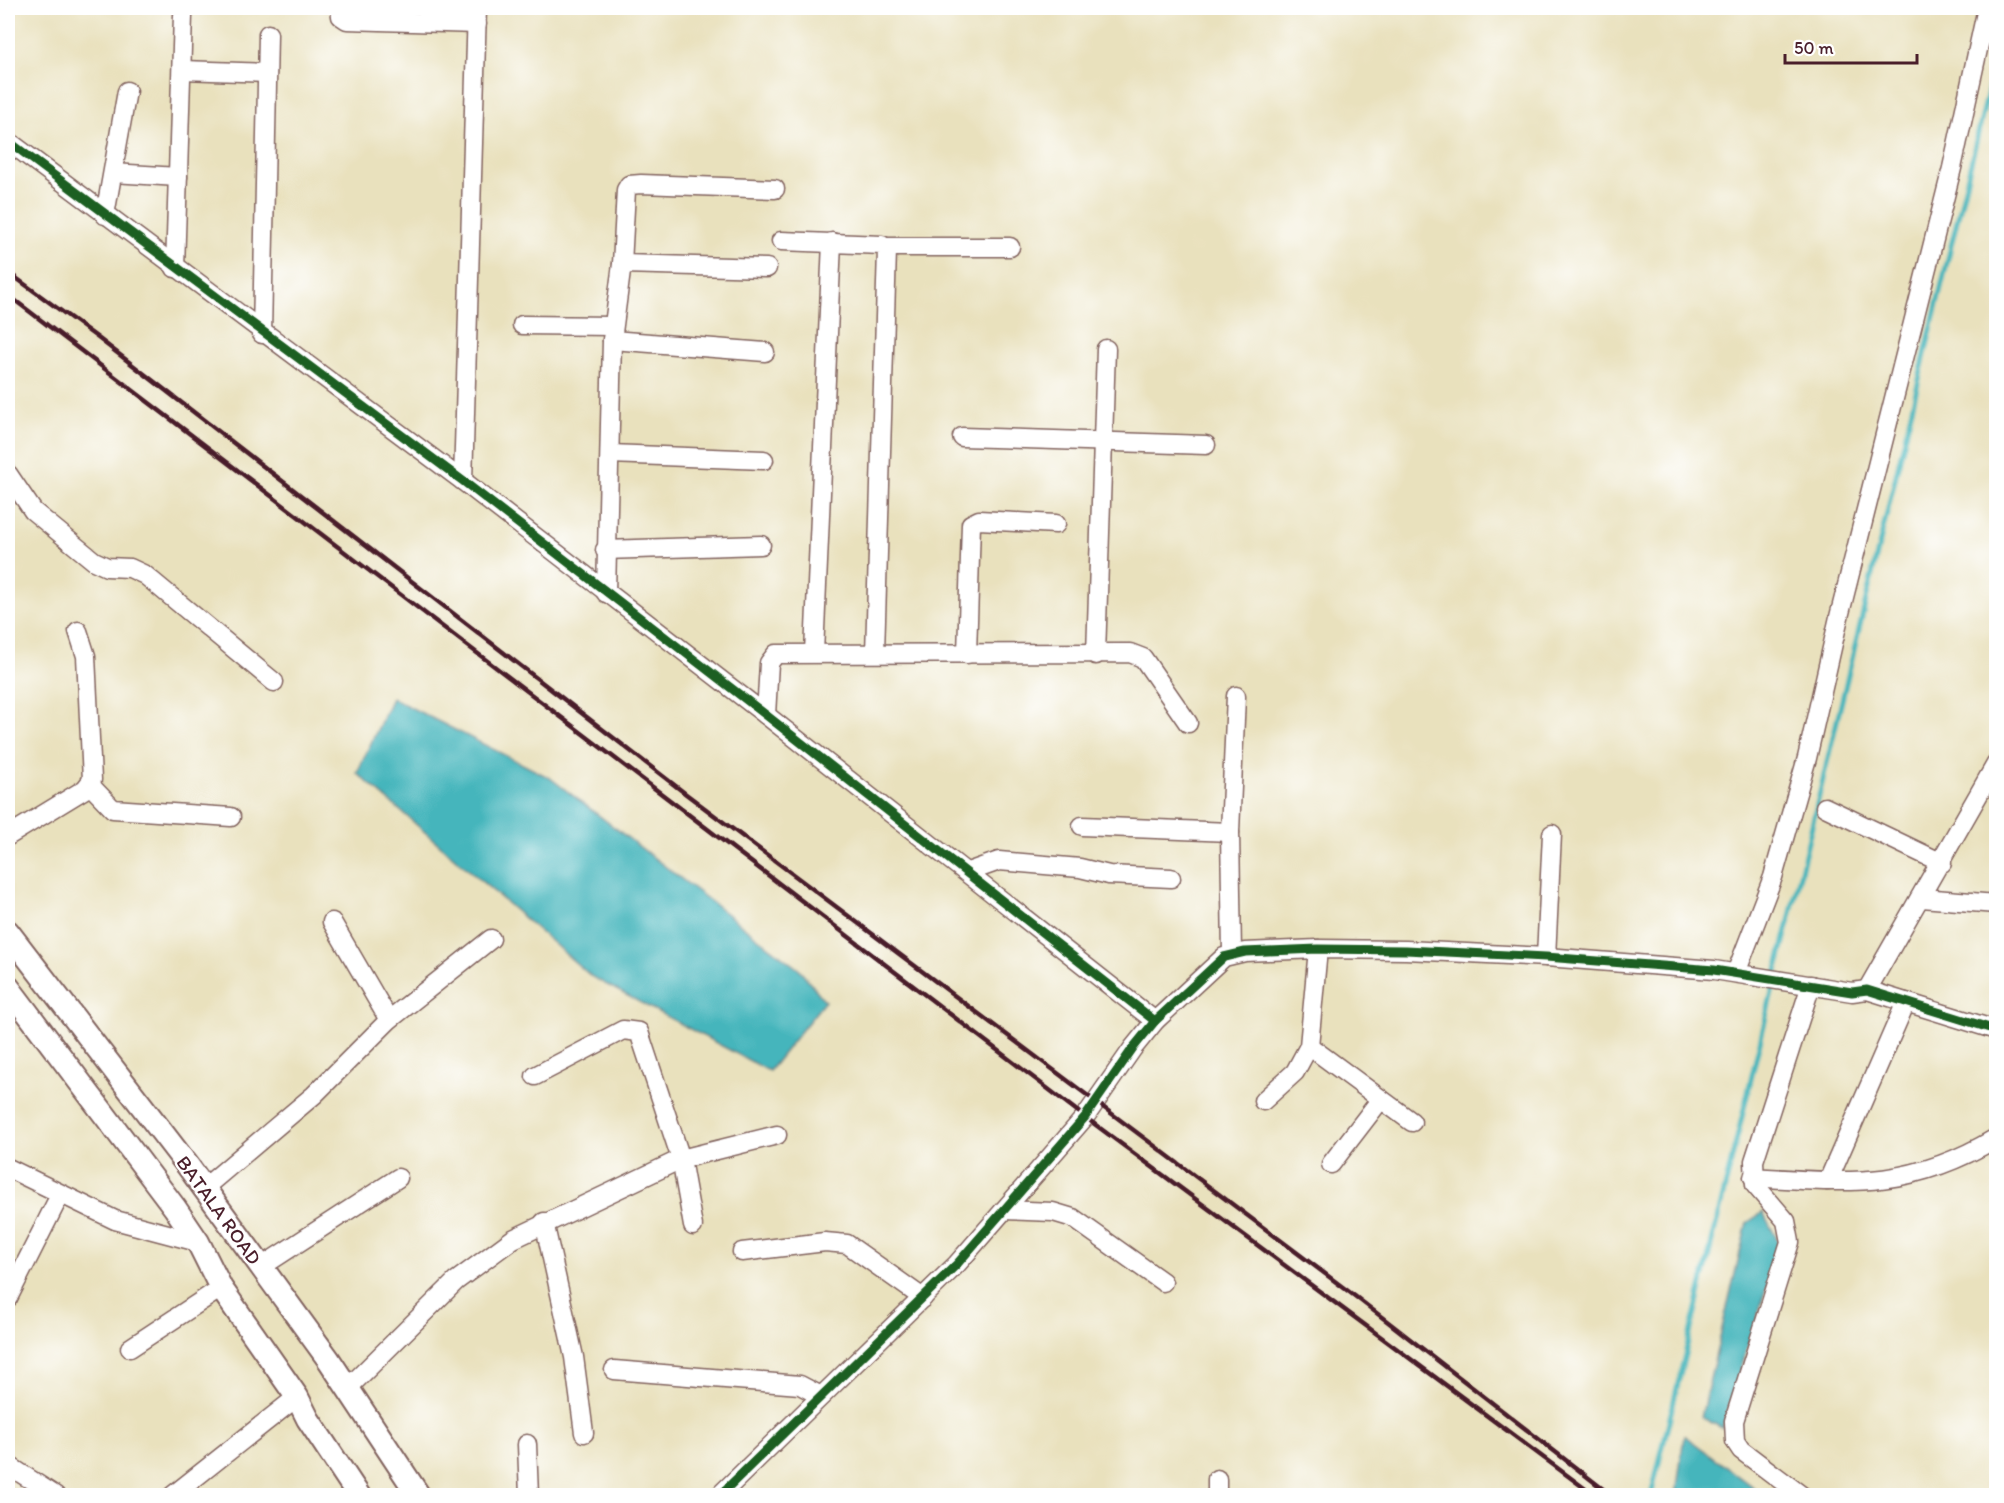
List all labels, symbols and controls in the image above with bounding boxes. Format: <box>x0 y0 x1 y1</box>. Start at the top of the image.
scale bar <box>1785 27 1917 65</box>
text: 50 m <box>1794 37 1834 59</box>
street label: BATALA ROAD <box>171 1151 267 1269</box>

